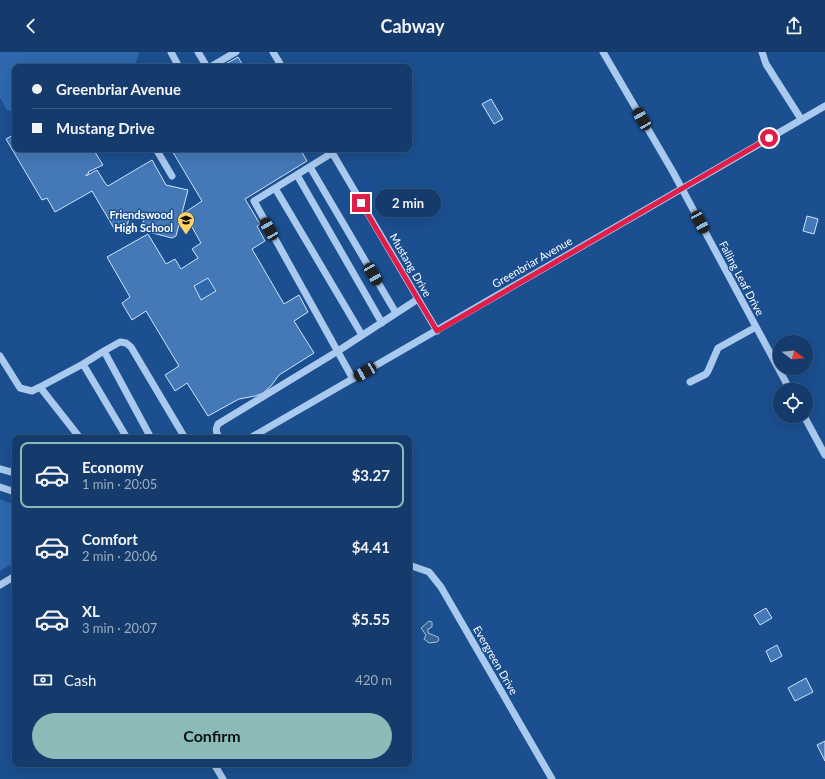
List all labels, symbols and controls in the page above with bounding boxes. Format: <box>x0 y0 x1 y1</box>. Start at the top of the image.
icon: back <box>20 15 42 37</box>
text: Cabway <box>381 15 444 37</box>
icon: share <box>783 15 805 37</box>
text: Greenbriar Avenue <box>56 80 181 98</box>
car <box>631 106 653 132</box>
text: Mustang Drive <box>56 119 155 137</box>
route start <box>760 129 778 147</box>
callout: 2 min <box>375 189 441 217</box>
route end <box>352 194 370 212</box>
text: 2 min <box>392 195 424 211</box>
place label: Friendswood High School <box>110 208 173 234</box>
car <box>689 209 711 235</box>
school or university icon: Friendswood High School <box>176 210 196 235</box>
car <box>258 216 280 242</box>
street label: Mustang Drive <box>388 231 435 299</box>
street label: Greenbriar Avenue <box>490 234 575 290</box>
street label: Falling Leaf Drive <box>717 239 767 318</box>
car <box>362 261 384 287</box>
north arrow <box>773 335 813 375</box>
map controls <box>773 335 813 423</box>
car <box>352 361 378 383</box>
button: locate <box>773 383 813 423</box>
icon: car <box>34 457 70 493</box>
text: Economy <box>82 458 143 476</box>
text: $3.27 <box>352 466 390 484</box>
text: 1 min · 20:05 <box>82 476 157 492</box>
icon: car <box>34 529 70 565</box>
text: Comfort <box>82 530 138 548</box>
text: $4.41 <box>352 538 390 556</box>
text: 2 min · 20:06 <box>82 548 157 564</box>
icon: car <box>34 601 70 637</box>
text: XL <box>82 602 100 620</box>
text: $5.55 <box>352 610 390 628</box>
text: 3 min · 20:07 <box>82 620 157 636</box>
street label: Evergreen Drive <box>471 623 521 697</box>
icon: cash <box>32 669 54 691</box>
text: Cash <box>64 671 96 689</box>
text: 420 m <box>355 672 392 688</box>
button: Confirm <box>32 713 392 759</box>

